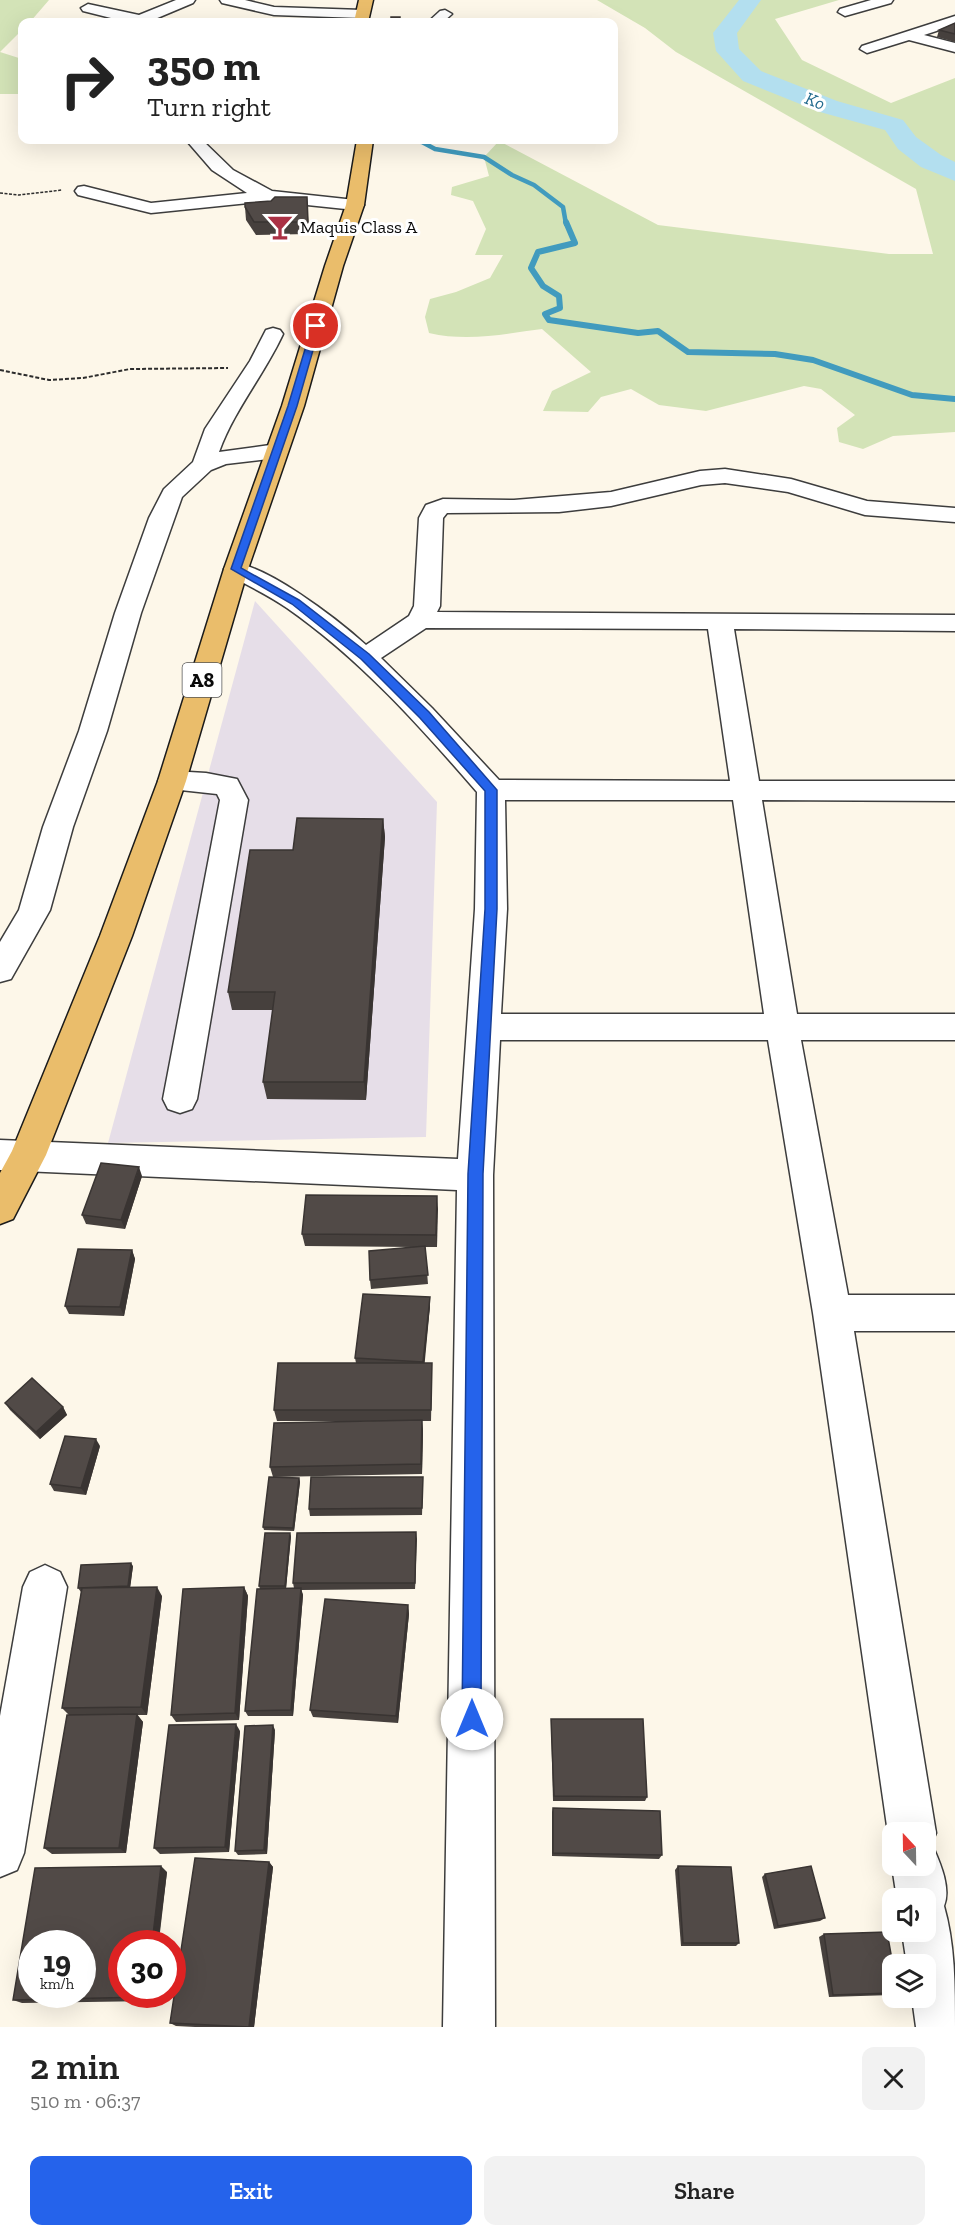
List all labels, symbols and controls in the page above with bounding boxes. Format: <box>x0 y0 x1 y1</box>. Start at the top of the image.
text: 350 m <box>147 40 260 91</box>
icon: right <box>48 42 126 120</box>
water label: Ko <box>802 87 828 115</box>
text: Turn right <box>147 91 271 123</box>
bar icon: Maquis Class A <box>265 212 295 242</box>
place label: Maquis Class A <box>300 216 418 238</box>
pin <box>290 300 341 351</box>
icon: arrive <box>299 309 332 342</box>
road number: A8 <box>182 663 222 697</box>
position arrow <box>440 1687 504 1751</box>
north arrow <box>882 1822 936 1876</box>
map controls <box>882 1822 936 2008</box>
button: sound <box>882 1888 936 1942</box>
speed limit sign: 30 <box>108 1930 186 2008</box>
text: 19 <box>43 1944 71 1980</box>
button: layers <box>882 1954 936 2008</box>
text: km/h <box>40 1975 74 1993</box>
text: 2 min <box>30 2045 119 2088</box>
button: close <box>862 2047 925 2110</box>
text: 510 m · 06:37 <box>30 2089 141 2113</box>
button: Exit <box>30 2156 472 2225</box>
button: Share <box>484 2156 925 2225</box>

